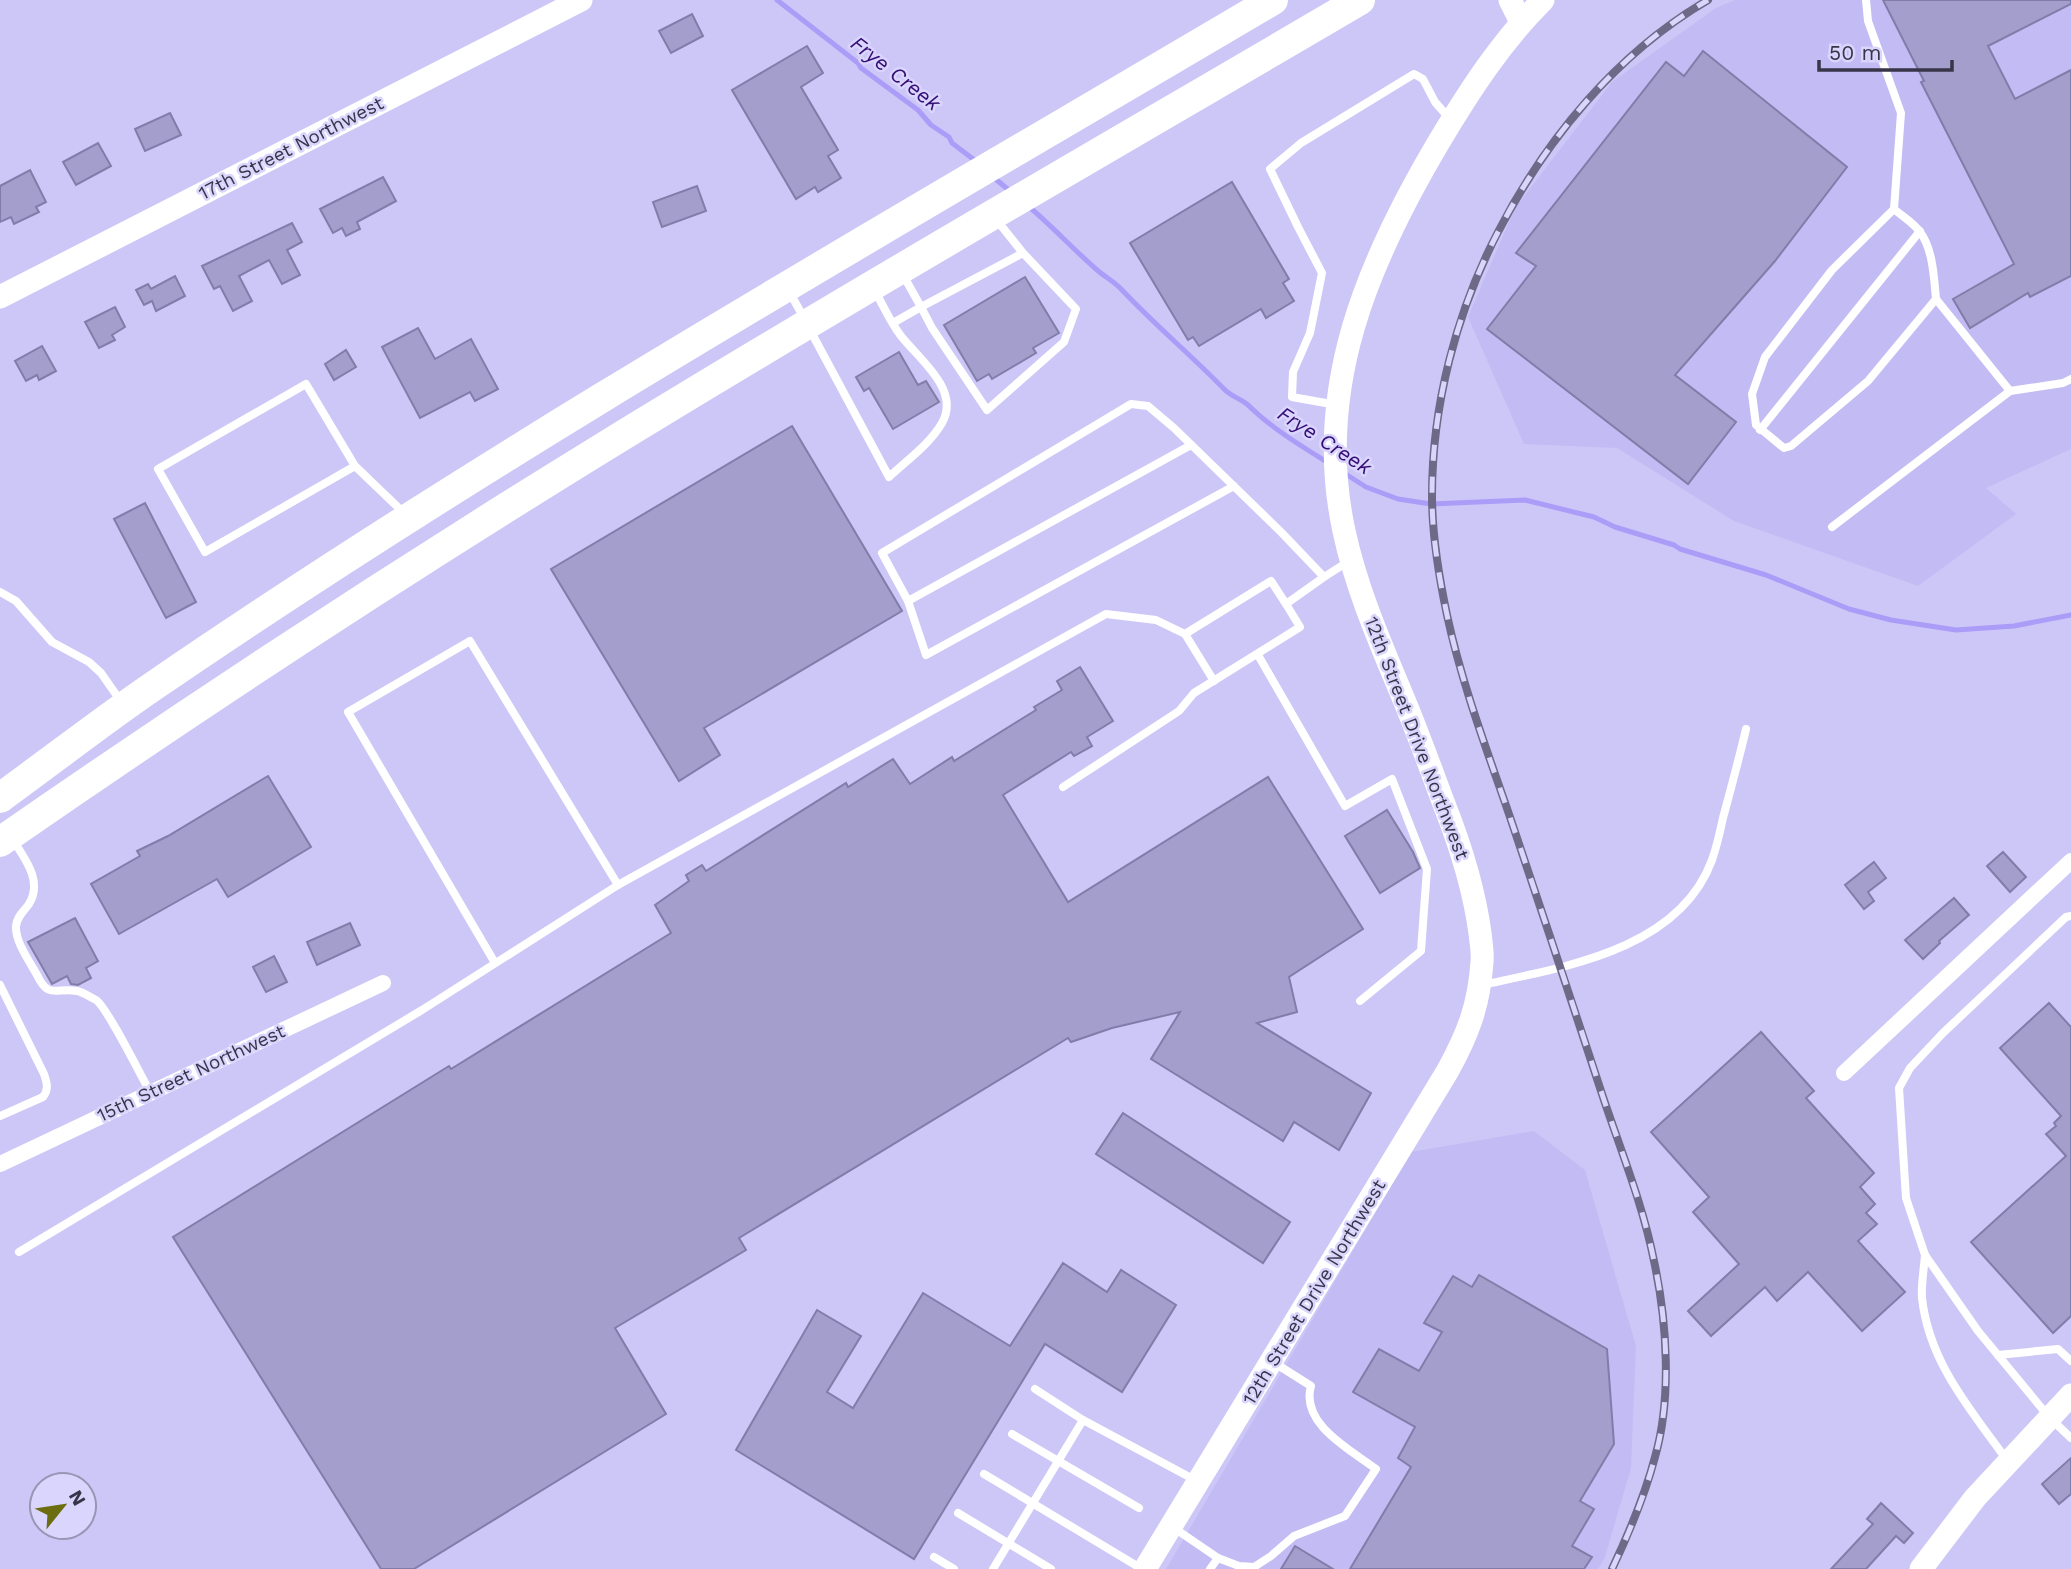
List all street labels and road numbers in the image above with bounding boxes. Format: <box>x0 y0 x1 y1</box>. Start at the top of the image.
street label: 17th Street Northwest <box>195 91 387 205</box>
street label: 12th Street Drive Northwest <box>1360 613 1474 863</box>
street label: 15th Street Northwest <box>93 1019 289 1127</box>
street label: 12th Street Drive Northwest <box>1238 1175 1390 1409</box>

